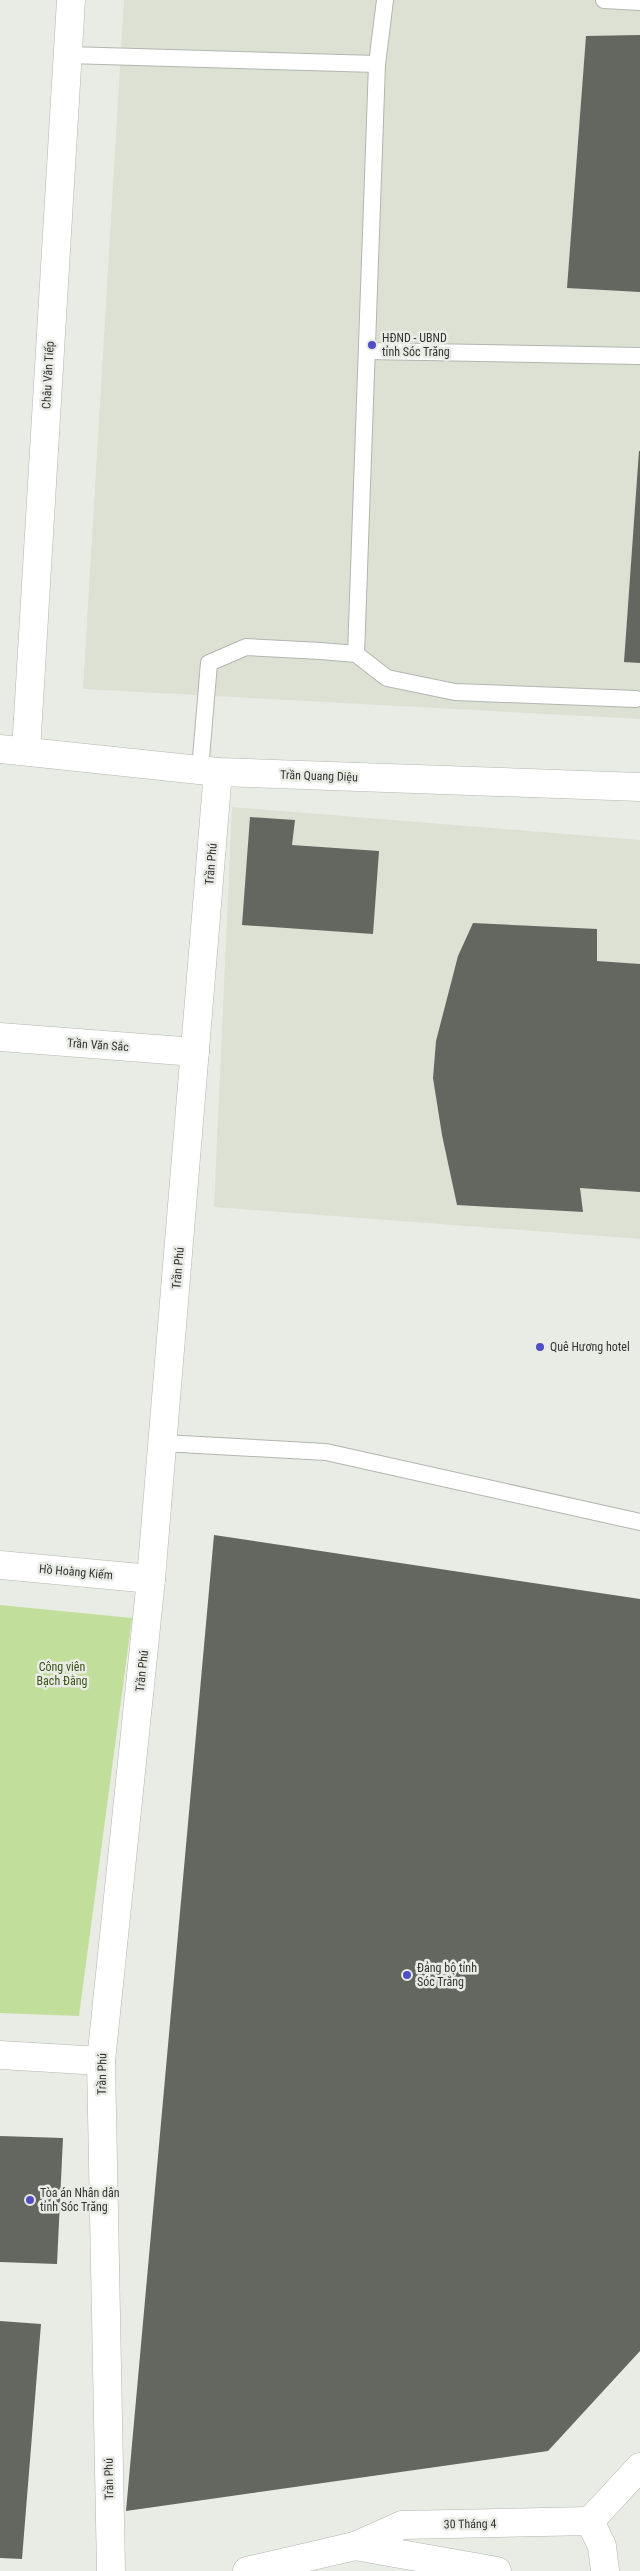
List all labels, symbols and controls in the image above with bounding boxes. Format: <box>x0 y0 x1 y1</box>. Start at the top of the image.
place label: HĐND - UBND tỉnh Sóc Trăng <box>382 331 450 359</box>
marker: HĐND - UBND tỉnh Sóc Trăng <box>366 339 378 351</box>
street label: Châu Văn Tiếp <box>39 341 57 409</box>
street label: Trần Quang Diệu <box>280 768 358 784</box>
street label: Trần Phú <box>202 842 220 885</box>
street label: Trần Văn Sắc <box>67 1036 130 1054</box>
street label: Trần Phú <box>169 1246 187 1289</box>
place label: Quê Hương hotel <box>550 1340 630 1354</box>
marker: Quê Hương hotel <box>534 1341 546 1353</box>
street label: Hồ Hoàng Kiếm <box>39 1562 113 1582</box>
street label: Trần Phú <box>133 1649 151 1693</box>
park label: Công viên Bạch Đằng <box>37 1660 88 1688</box>
place label: Đảng bộ tỉnh Sóc Trăng <box>417 1961 477 1989</box>
marker: Đảng bộ tỉnh Sóc Trăng <box>401 1969 413 1981</box>
street label: Trần Phú <box>95 2053 109 2095</box>
place label: Tòa án Nhân dân tỉnh Sóc Trăng <box>40 2186 120 2214</box>
marker: Tòa án Nhân dân tỉnh Sóc Trăng <box>24 2194 36 2206</box>
street label: Trần Phú <box>102 2458 116 2500</box>
street label: 30 Tháng 4 <box>444 2517 496 2531</box>

